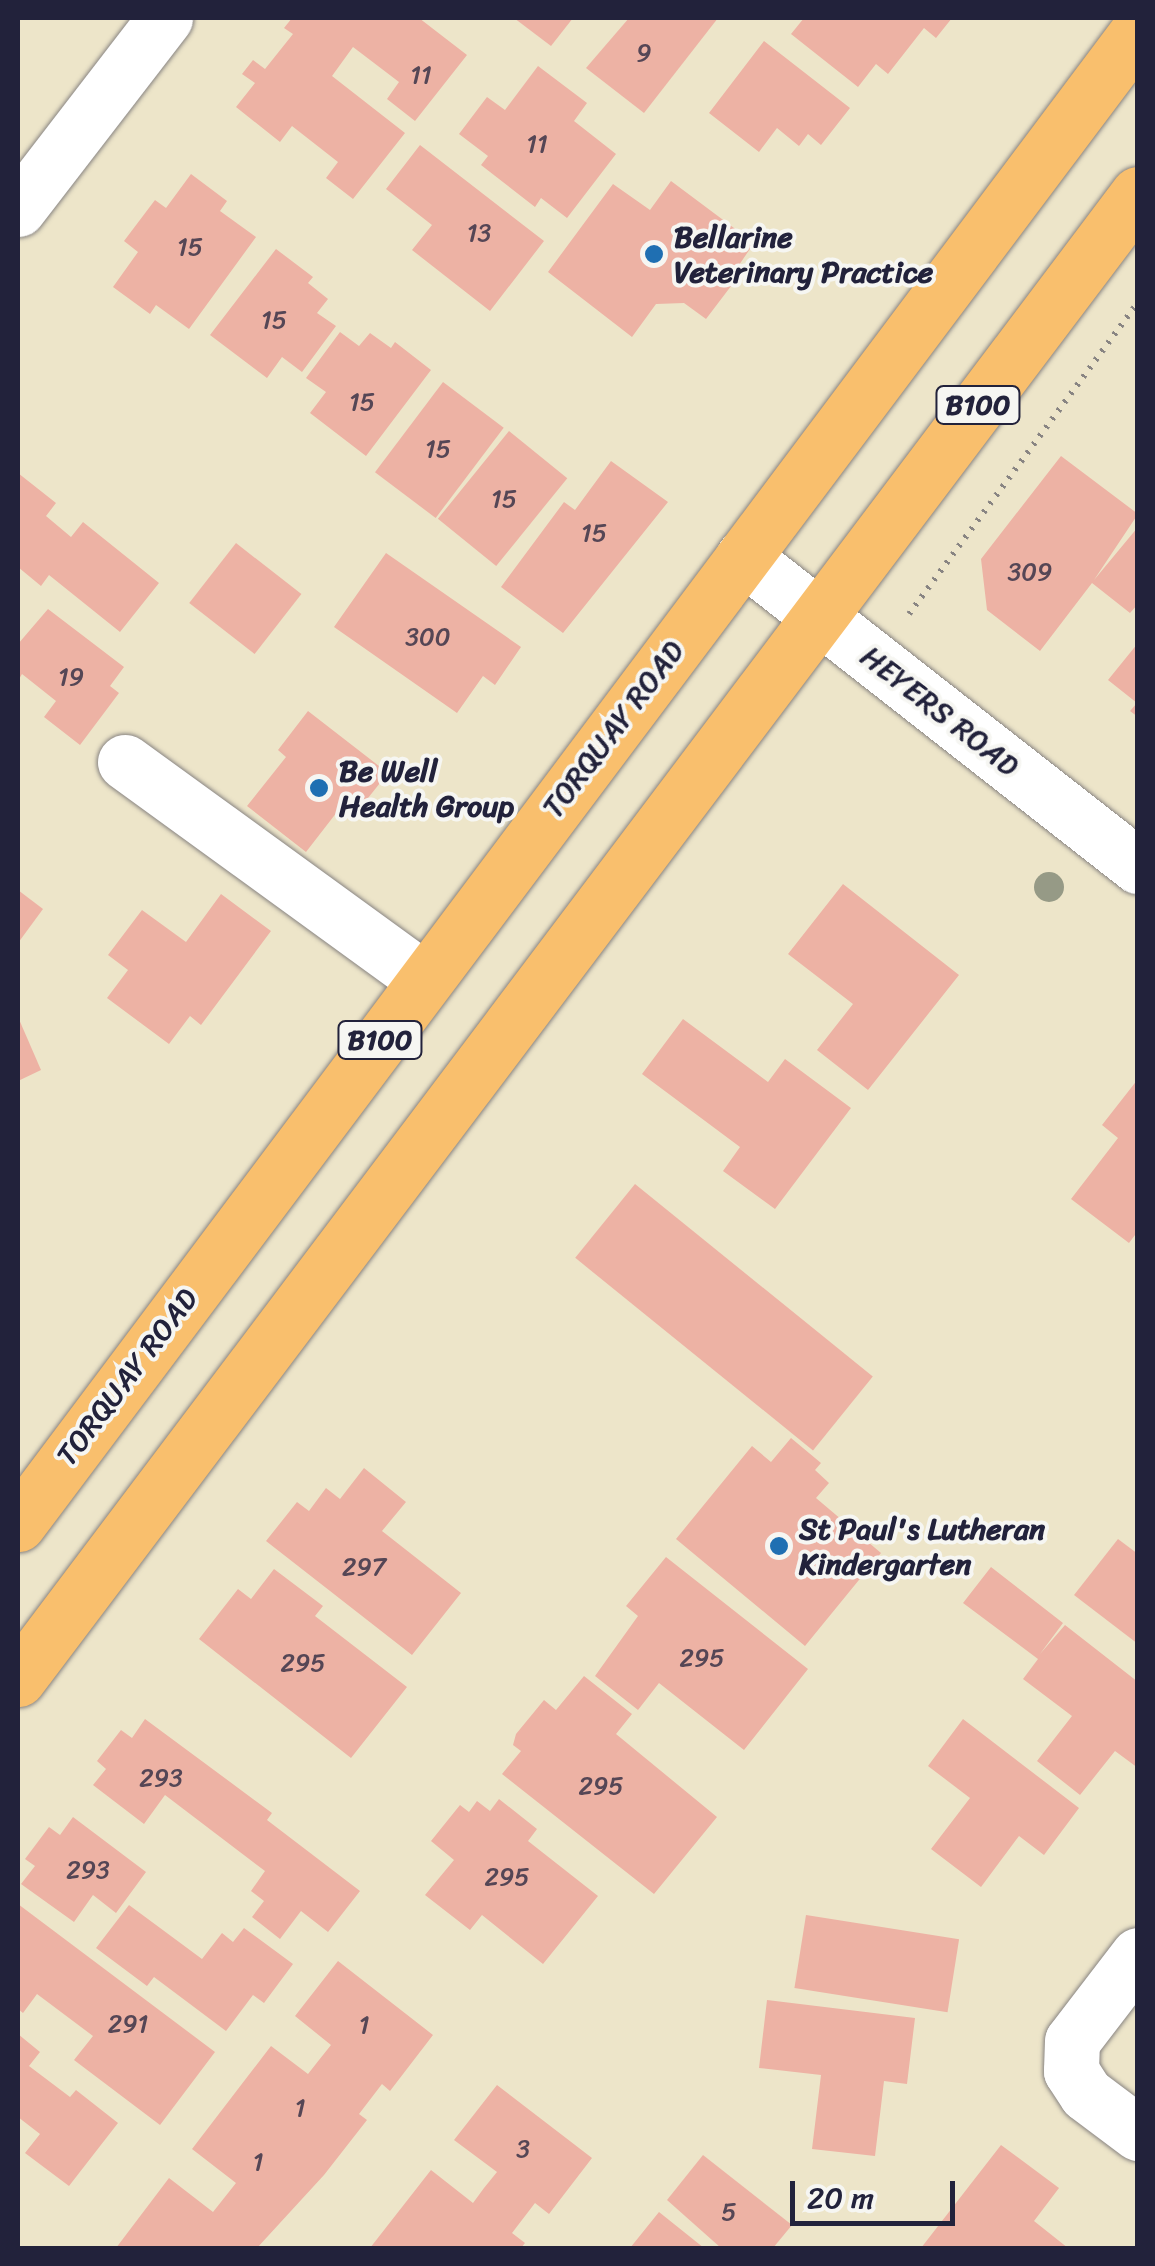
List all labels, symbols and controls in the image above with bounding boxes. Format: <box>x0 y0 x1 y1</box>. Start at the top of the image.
house number: 9 <box>636 38 652 68</box>
house number: 11 <box>410 60 432 90</box>
house number: 11 <box>526 129 548 159</box>
house number: 13 <box>467 218 491 248</box>
place label: Bellarine Veterinary Practice <box>674 219 931 290</box>
house number: 15 <box>177 232 203 262</box>
marker: Bellarine Veterinary Practice <box>643 243 665 265</box>
house number: 15 <box>261 305 287 335</box>
road number: B100 <box>933 382 1023 428</box>
house number: 15 <box>349 387 375 417</box>
house number: 15 <box>425 434 451 464</box>
house number: 15 <box>491 484 517 514</box>
house number: 15 <box>581 518 607 548</box>
house number: 309 <box>1008 557 1052 587</box>
house number: 300 <box>405 622 451 652</box>
street label: TORQUAY ROAD <box>535 633 691 825</box>
street label: HEYERS ROAD <box>854 638 1026 784</box>
house number: 19 <box>58 662 84 692</box>
place label: Be Well Health Group <box>339 753 514 824</box>
marker: Be Well Health Group <box>308 777 330 799</box>
road number: B100 <box>335 1017 425 1063</box>
street label: TORQUAY ROAD <box>49 1281 205 1473</box>
place label: St Paul's Lutheran Kindergarten <box>799 1511 1047 1582</box>
marker: St Paul's Lutheran Kindergarten <box>768 1535 790 1557</box>
house number: 297 <box>342 1552 386 1582</box>
house number: 295 <box>679 1643 725 1673</box>
house number: 295 <box>280 1648 326 1678</box>
house number: 293 <box>139 1763 183 1793</box>
house number: 295 <box>578 1771 624 1801</box>
house number: 293 <box>66 1855 110 1885</box>
house number: 295 <box>484 1862 530 1892</box>
house number: 291 <box>108 2009 148 2039</box>
house number: 1 <box>359 2010 369 2040</box>
house number: 1 <box>295 2093 305 2123</box>
house number: 3 <box>516 2134 530 2164</box>
house number: 1 <box>253 2147 263 2177</box>
scale bar <box>795 2161 960 2223</box>
text: 20 m <box>807 2171 874 2225</box>
house number: 5 <box>721 2197 737 2227</box>

